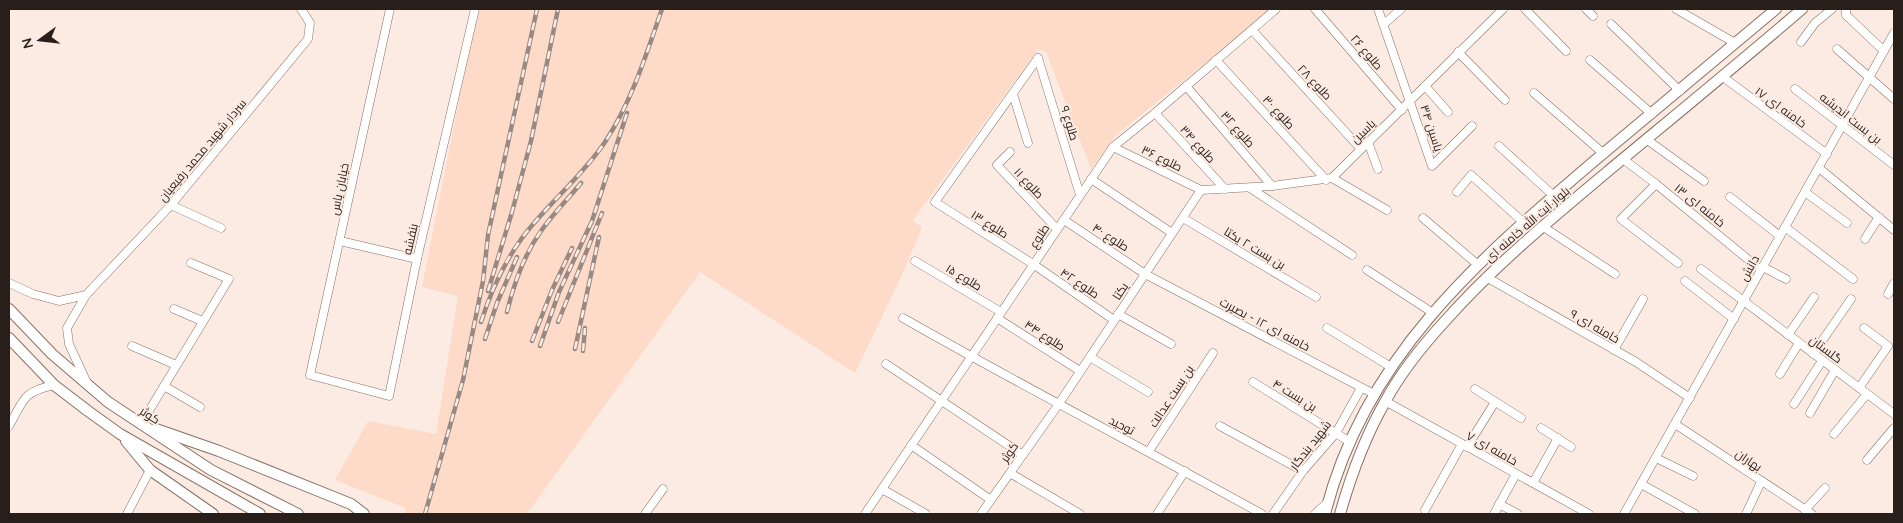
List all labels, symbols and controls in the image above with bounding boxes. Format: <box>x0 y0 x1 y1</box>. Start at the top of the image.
north arrow <box>15 15 65 65</box>
street label: طلوع ۲۶ <box>1347 31 1386 73</box>
text: N <box>17 36 37 51</box>
street label: طلوع ۲۸ <box>1294 61 1335 104</box>
street label: خامنه ای ۱۷ <box>1752 83 1810 131</box>
street label: بن بست اندیشه <box>1817 89 1885 147</box>
street label: طلوع ۳۰ <box>1259 92 1298 133</box>
street label: سردار شهید محمد رفیعیان <box>155 96 249 204</box>
street label: یاسین ۳۴ <box>1417 103 1447 154</box>
street label: طلوع ۹ <box>1057 104 1082 143</box>
street label: طلوع ۳۲ <box>1217 108 1258 151</box>
street label: یاسین <box>1348 115 1379 146</box>
street label: طلوع ۳۴ <box>1176 122 1219 167</box>
street label: طلوع ۳۶ <box>1139 142 1185 175</box>
street label: خیابان یاس <box>326 162 352 216</box>
street label: طلوع ۱۱ <box>1010 164 1047 202</box>
street label: خامنه ای ۱۳ <box>1672 180 1728 230</box>
street label: بلوار آیت الله خامنه ای <box>1481 183 1573 265</box>
street label: طلوع ۱۳ <box>968 207 1012 242</box>
street label: طلوع ۴۰ <box>1089 220 1132 255</box>
street label: طلوع <box>1025 221 1053 252</box>
street label: بنفشه <box>399 222 421 256</box>
street label: بن بست ۲ یکتا <box>1221 224 1289 272</box>
street label: دانش <box>1736 252 1762 284</box>
street label: طلوع ۱۵ <box>943 260 985 295</box>
street label: طلوع ۴۲ <box>1057 265 1102 302</box>
street label: یکتا <box>1109 279 1132 303</box>
street label: خامنه ای ۱۲ - بصیرت <box>1217 294 1313 354</box>
street label: خامنه ای ۹ <box>1567 306 1623 346</box>
street label: طلوع ۴۴ <box>1021 316 1068 355</box>
street label: گلستان <box>1807 332 1845 366</box>
street label: بن بست عدالت <box>1145 362 1197 430</box>
street label: بن بست ۴ <box>1270 376 1320 414</box>
street label: کوثر <box>136 402 163 427</box>
street label: توحید <box>1107 412 1138 438</box>
street label: شهید بندگار <box>1285 417 1334 474</box>
street label: خامنه ای ۷ <box>1464 428 1520 468</box>
street label: کوثر <box>996 439 1021 466</box>
street label: بهاران <box>1733 446 1765 474</box>

